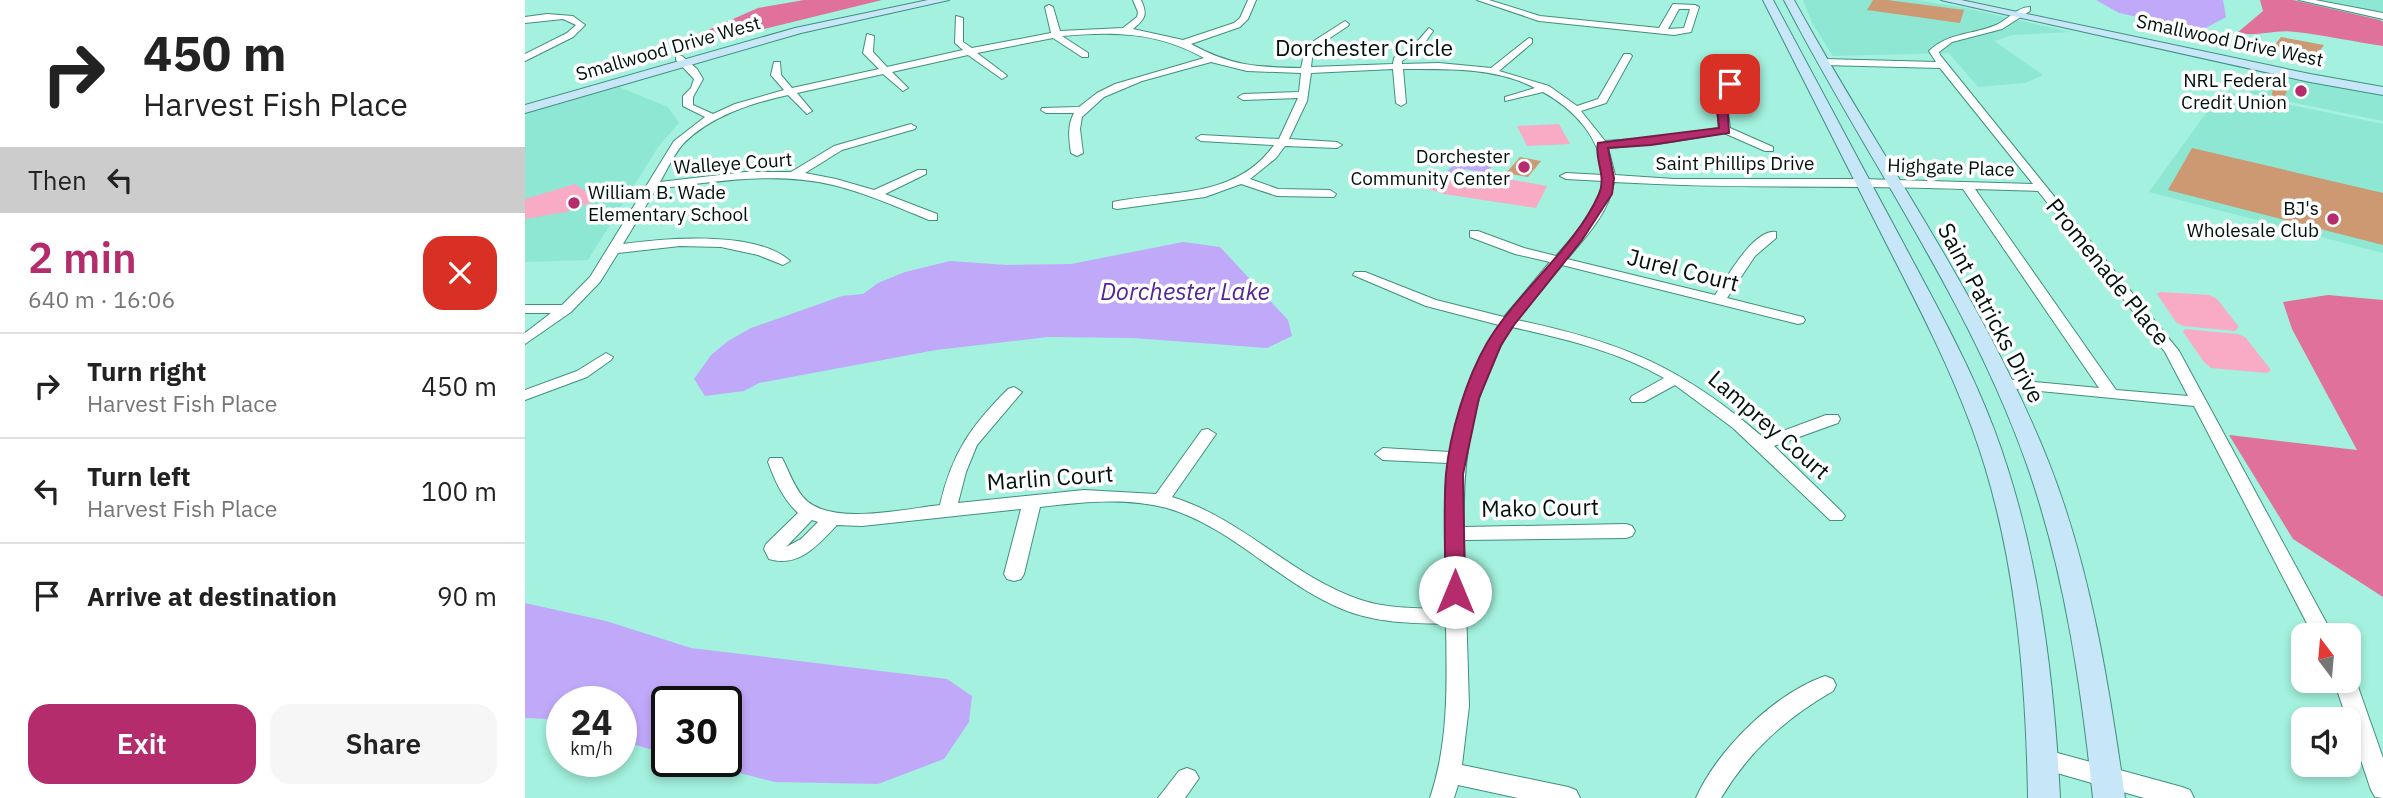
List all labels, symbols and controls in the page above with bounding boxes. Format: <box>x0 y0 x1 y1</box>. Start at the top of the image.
street label: Smallwood Drive West <box>2134 8 2326 72</box>
street label: Smallwood Drive West <box>573 10 763 86</box>
text: 450 m <box>143 21 287 84</box>
icon: right <box>28 28 119 119</box>
street label: Dorchester Circle <box>1275 32 1453 62</box>
pin <box>1700 54 1760 114</box>
icon: arrive <box>1711 65 1749 103</box>
place label: NRL Federal Credit Union <box>2181 68 2287 114</box>
text: Harvest Fish Place <box>143 83 408 125</box>
marker: NRL Federal Credit Union <box>2293 83 2309 99</box>
place label: Dorchester Community Center <box>1350 144 1510 190</box>
street label: Walleye Court <box>673 147 793 179</box>
street label: Saint Phillips Drive <box>1656 151 1814 175</box>
street label: Highgate Place <box>1887 153 2015 181</box>
marker: Dorchester Community Center <box>1516 159 1532 175</box>
icon: left <box>101 161 139 199</box>
text: Then <box>28 163 87 197</box>
place label: William B. Wade Elementary School <box>588 180 748 226</box>
street label: Promenade Place <box>2040 192 2177 351</box>
marker: William B. Wade Elementary School <box>566 195 582 211</box>
place label: BJ's Wholesale Club <box>2187 196 2319 242</box>
marker: BJ's Wholesale Club <box>2325 211 2341 227</box>
street label: Saint Patricks Drive <box>1932 217 2052 408</box>
text: 2 min <box>28 230 137 285</box>
button: close <box>423 236 497 310</box>
street label: Jurel Court <box>1624 241 1742 297</box>
water label: Dorchester Lake <box>1100 275 1270 307</box>
text: 640 m · 16:06 <box>28 284 175 314</box>
text: Turn right <box>87 354 206 388</box>
street label: Lamprey Court <box>1703 363 1837 485</box>
icon: right <box>28 367 66 405</box>
text: 450 m <box>421 369 497 403</box>
text: Harvest Fish Place <box>87 388 277 418</box>
street label: Marlin Court <box>986 458 1114 496</box>
text: Turn left <box>87 459 190 493</box>
icon: left <box>28 472 66 510</box>
text: 100 m <box>421 474 497 508</box>
street label: Mako Court <box>1481 491 1599 523</box>
text: Harvest Fish Place <box>87 493 277 523</box>
position arrow <box>1418 555 1492 629</box>
icon: arrive <box>28 577 66 615</box>
text: Arrive at destination <box>87 579 337 613</box>
text: 90 m <box>437 579 497 613</box>
north arrow <box>2291 623 2361 693</box>
map controls <box>2291 623 2361 777</box>
speed limit sign: 30 <box>651 686 742 777</box>
text: 24 <box>570 699 613 745</box>
button: Exit <box>28 704 256 784</box>
button: Share <box>270 704 497 784</box>
button: sound <box>2291 707 2361 777</box>
text: km/h <box>570 737 613 760</box>

